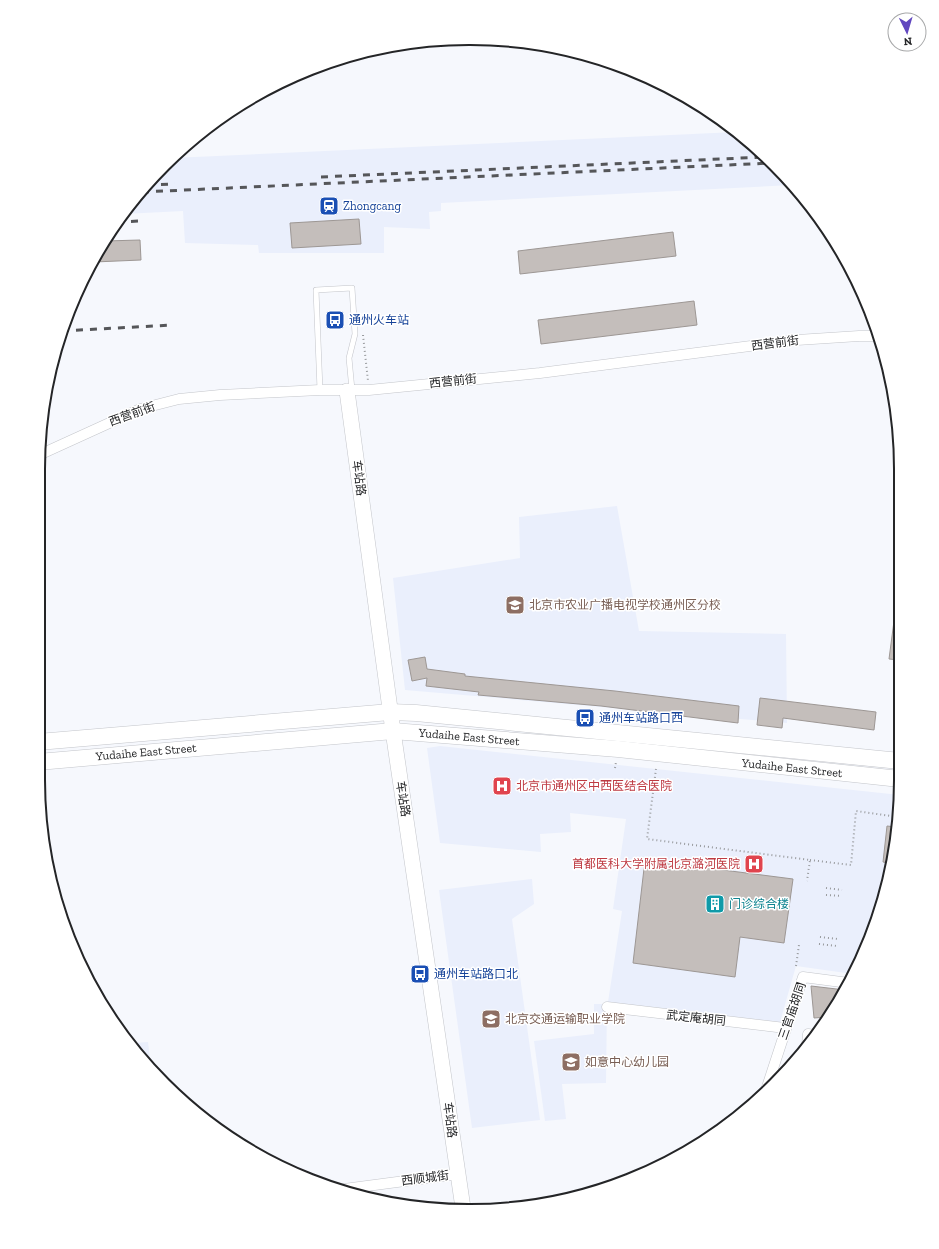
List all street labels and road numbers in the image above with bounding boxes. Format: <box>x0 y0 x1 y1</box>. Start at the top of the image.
street label: 西营前街 <box>750 333 800 353</box>
street label: 西营前街 <box>428 372 478 390</box>
street label: 西营前街 <box>107 399 157 429</box>
street label: 车站路 <box>350 459 368 497</box>
street label: Yudaihe East Street <box>417 726 521 748</box>
street label: Yudaihe East Street <box>94 741 198 763</box>
street label: Yudaihe East Street <box>740 756 844 780</box>
street label: 车站路 <box>393 780 413 818</box>
street label: 三官庙胡同 <box>776 980 808 1042</box>
street label: 武定庵胡同 <box>665 1008 727 1028</box>
street label: 车站路 <box>441 1101 459 1139</box>
street label: 西顺城街 <box>400 1168 450 1188</box>

